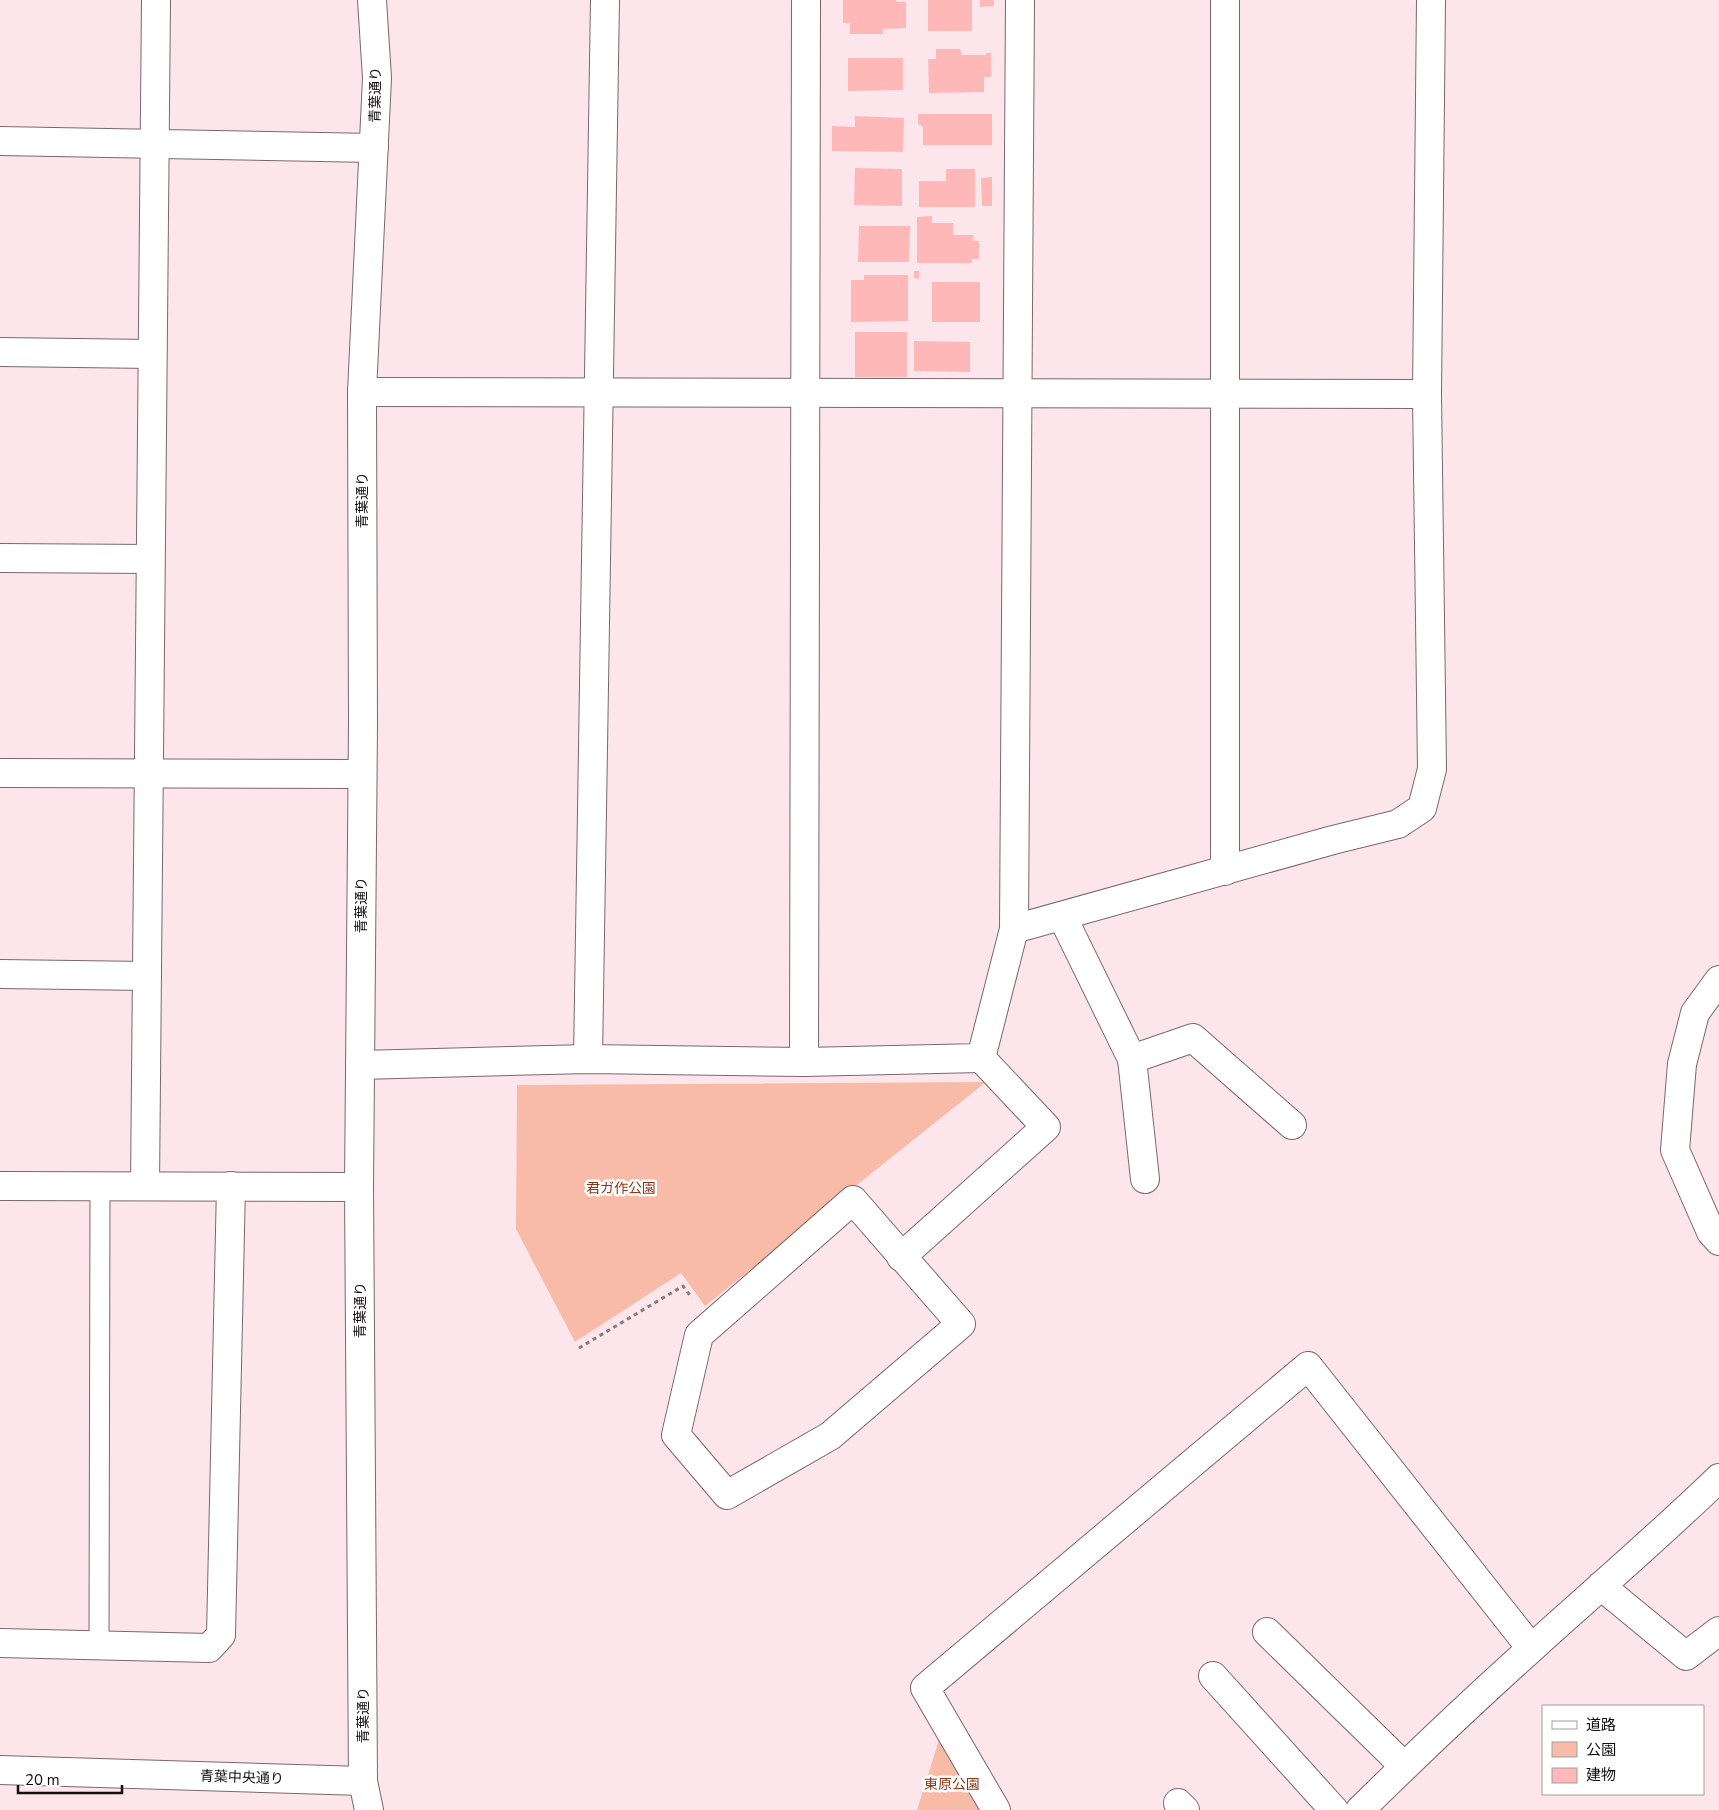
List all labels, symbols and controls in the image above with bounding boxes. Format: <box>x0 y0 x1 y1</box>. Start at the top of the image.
street label: 青葉通り <box>366 67 385 123</box>
street label: 青葉通り <box>353 472 372 528</box>
street label: 青葉通り <box>352 877 371 933</box>
park label: 君ガ作公園 <box>586 1179 656 1198</box>
street label: 青葉通り <box>351 1282 370 1338</box>
street label: 青葉通り <box>354 1687 373 1743</box>
legend <box>1542 1705 1704 1795</box>
text: 道路 <box>1586 1715 1616 1735</box>
text: 公園 <box>1586 1740 1616 1760</box>
scale bar <box>18 1762 121 1794</box>
text: 建物 <box>1586 1765 1616 1785</box>
street label: 青葉中央通り <box>200 1767 284 1788</box>
text: 20 m <box>25 1770 60 1790</box>
park label: 東原公園 <box>924 1775 980 1794</box>

